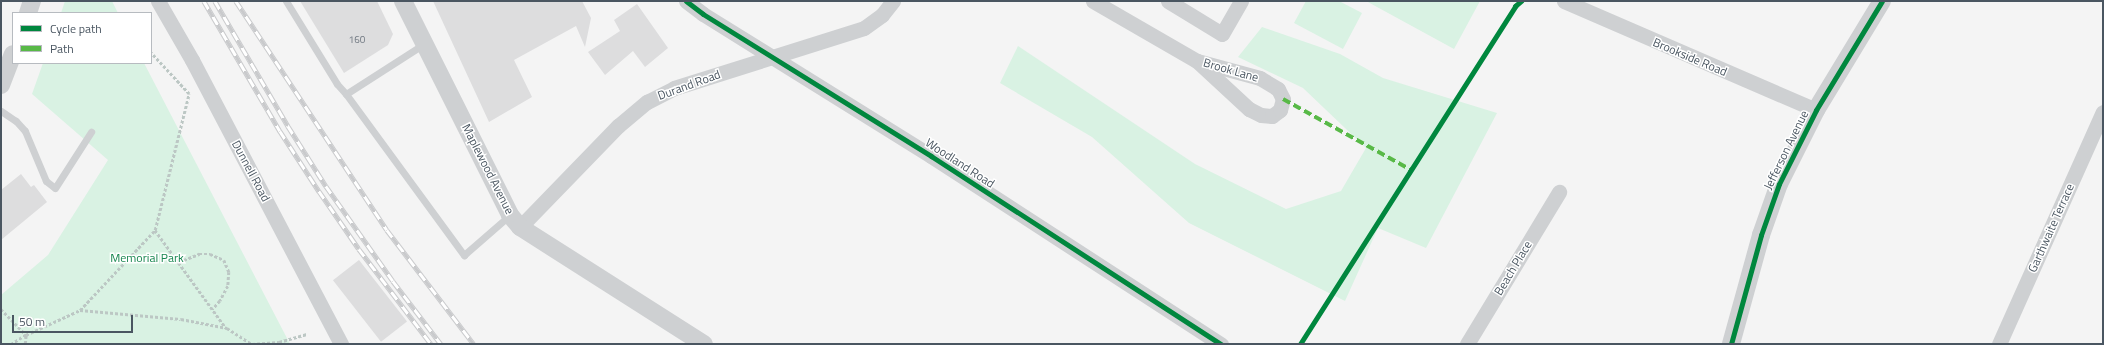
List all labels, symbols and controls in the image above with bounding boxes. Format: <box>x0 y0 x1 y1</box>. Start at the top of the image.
legend <box>12 12 152 64</box>
text: Cycle path <box>50 19 102 38</box>
house number: 160 <box>349 34 365 46</box>
street label: Brookside Road <box>1651 35 1729 79</box>
text: Path <box>50 39 74 58</box>
street label: Brook Lane <box>1202 55 1260 85</box>
street label: Durand Road <box>656 67 722 103</box>
street label: Jefferson Avenue <box>1761 108 1811 192</box>
street label: Maplewood Avenue <box>459 121 517 217</box>
street label: Woodland Road <box>923 135 997 191</box>
street label: Dunnell Road <box>229 138 273 204</box>
street label: Garthwaite Terrace <box>2025 181 2077 275</box>
street label: Beach Place <box>1491 238 1535 298</box>
park label: Memorial Park <box>110 251 184 265</box>
scale bar <box>14 307 135 333</box>
text: 50 m <box>19 312 45 331</box>

